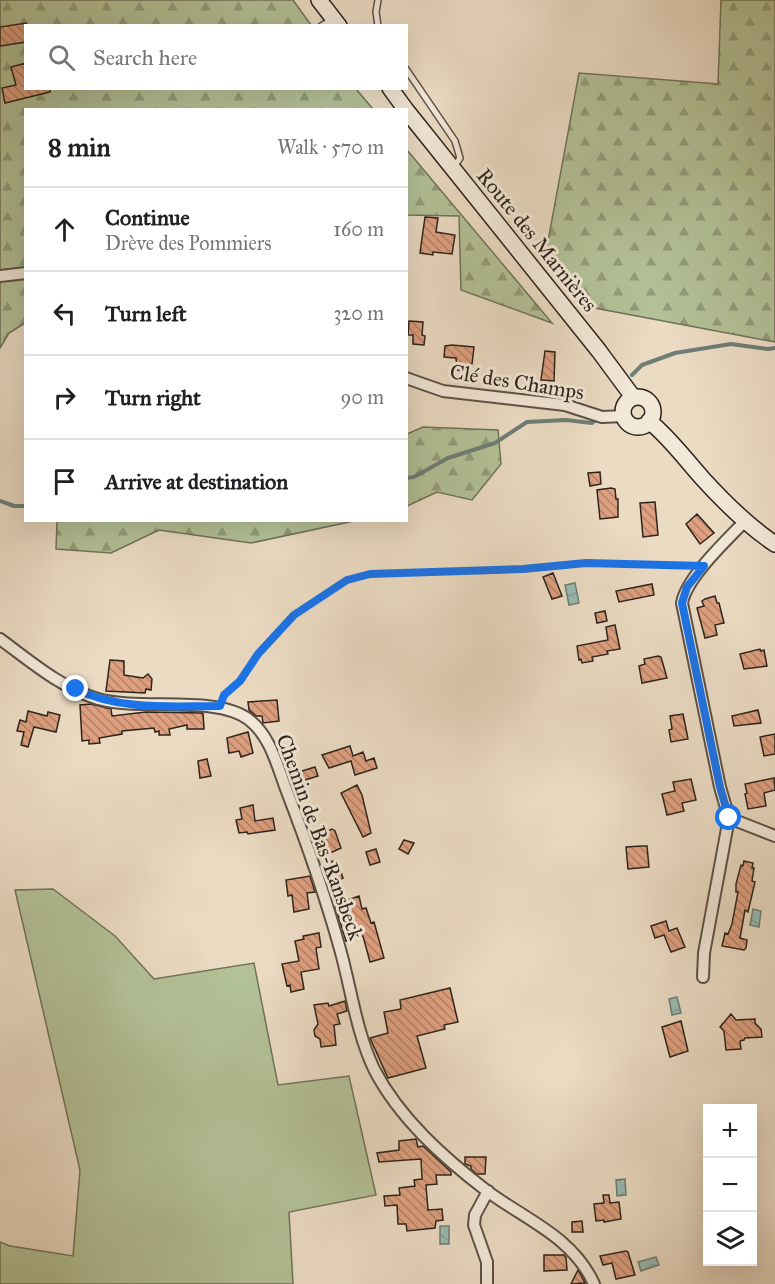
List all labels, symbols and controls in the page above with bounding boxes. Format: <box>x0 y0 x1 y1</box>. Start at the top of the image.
search box <box>24 24 408 90</box>
icon: search <box>45 41 78 74</box>
text: Search here <box>93 44 197 71</box>
text: 8 min <box>48 131 111 163</box>
text: Walk · 570 m <box>277 135 384 159</box>
street label: Route des Marnières <box>471 163 603 317</box>
text: Continue <box>105 204 190 231</box>
icon: ahead <box>48 213 81 246</box>
text: 160 m <box>333 217 384 241</box>
text: Drève des Pommiers <box>105 231 272 255</box>
icon: left <box>48 297 81 330</box>
text: Turn left <box>105 300 187 327</box>
text: 320 m <box>333 301 384 325</box>
street label: Clé des Champs <box>448 359 586 405</box>
icon: right <box>48 381 81 414</box>
text: Turn right <box>105 384 201 411</box>
text: 90 m <box>341 385 384 409</box>
icon: arrive <box>48 465 81 498</box>
text: Arrive at destination <box>105 468 288 495</box>
route end <box>62 675 88 701</box>
street label: Chemin de Bas-Ransbeck <box>271 731 369 944</box>
route start <box>715 804 741 830</box>
map controls <box>703 1104 757 1266</box>
button: + <box>703 1104 757 1158</box>
button: − <box>703 1158 757 1212</box>
button: layers <box>703 1212 757 1266</box>

